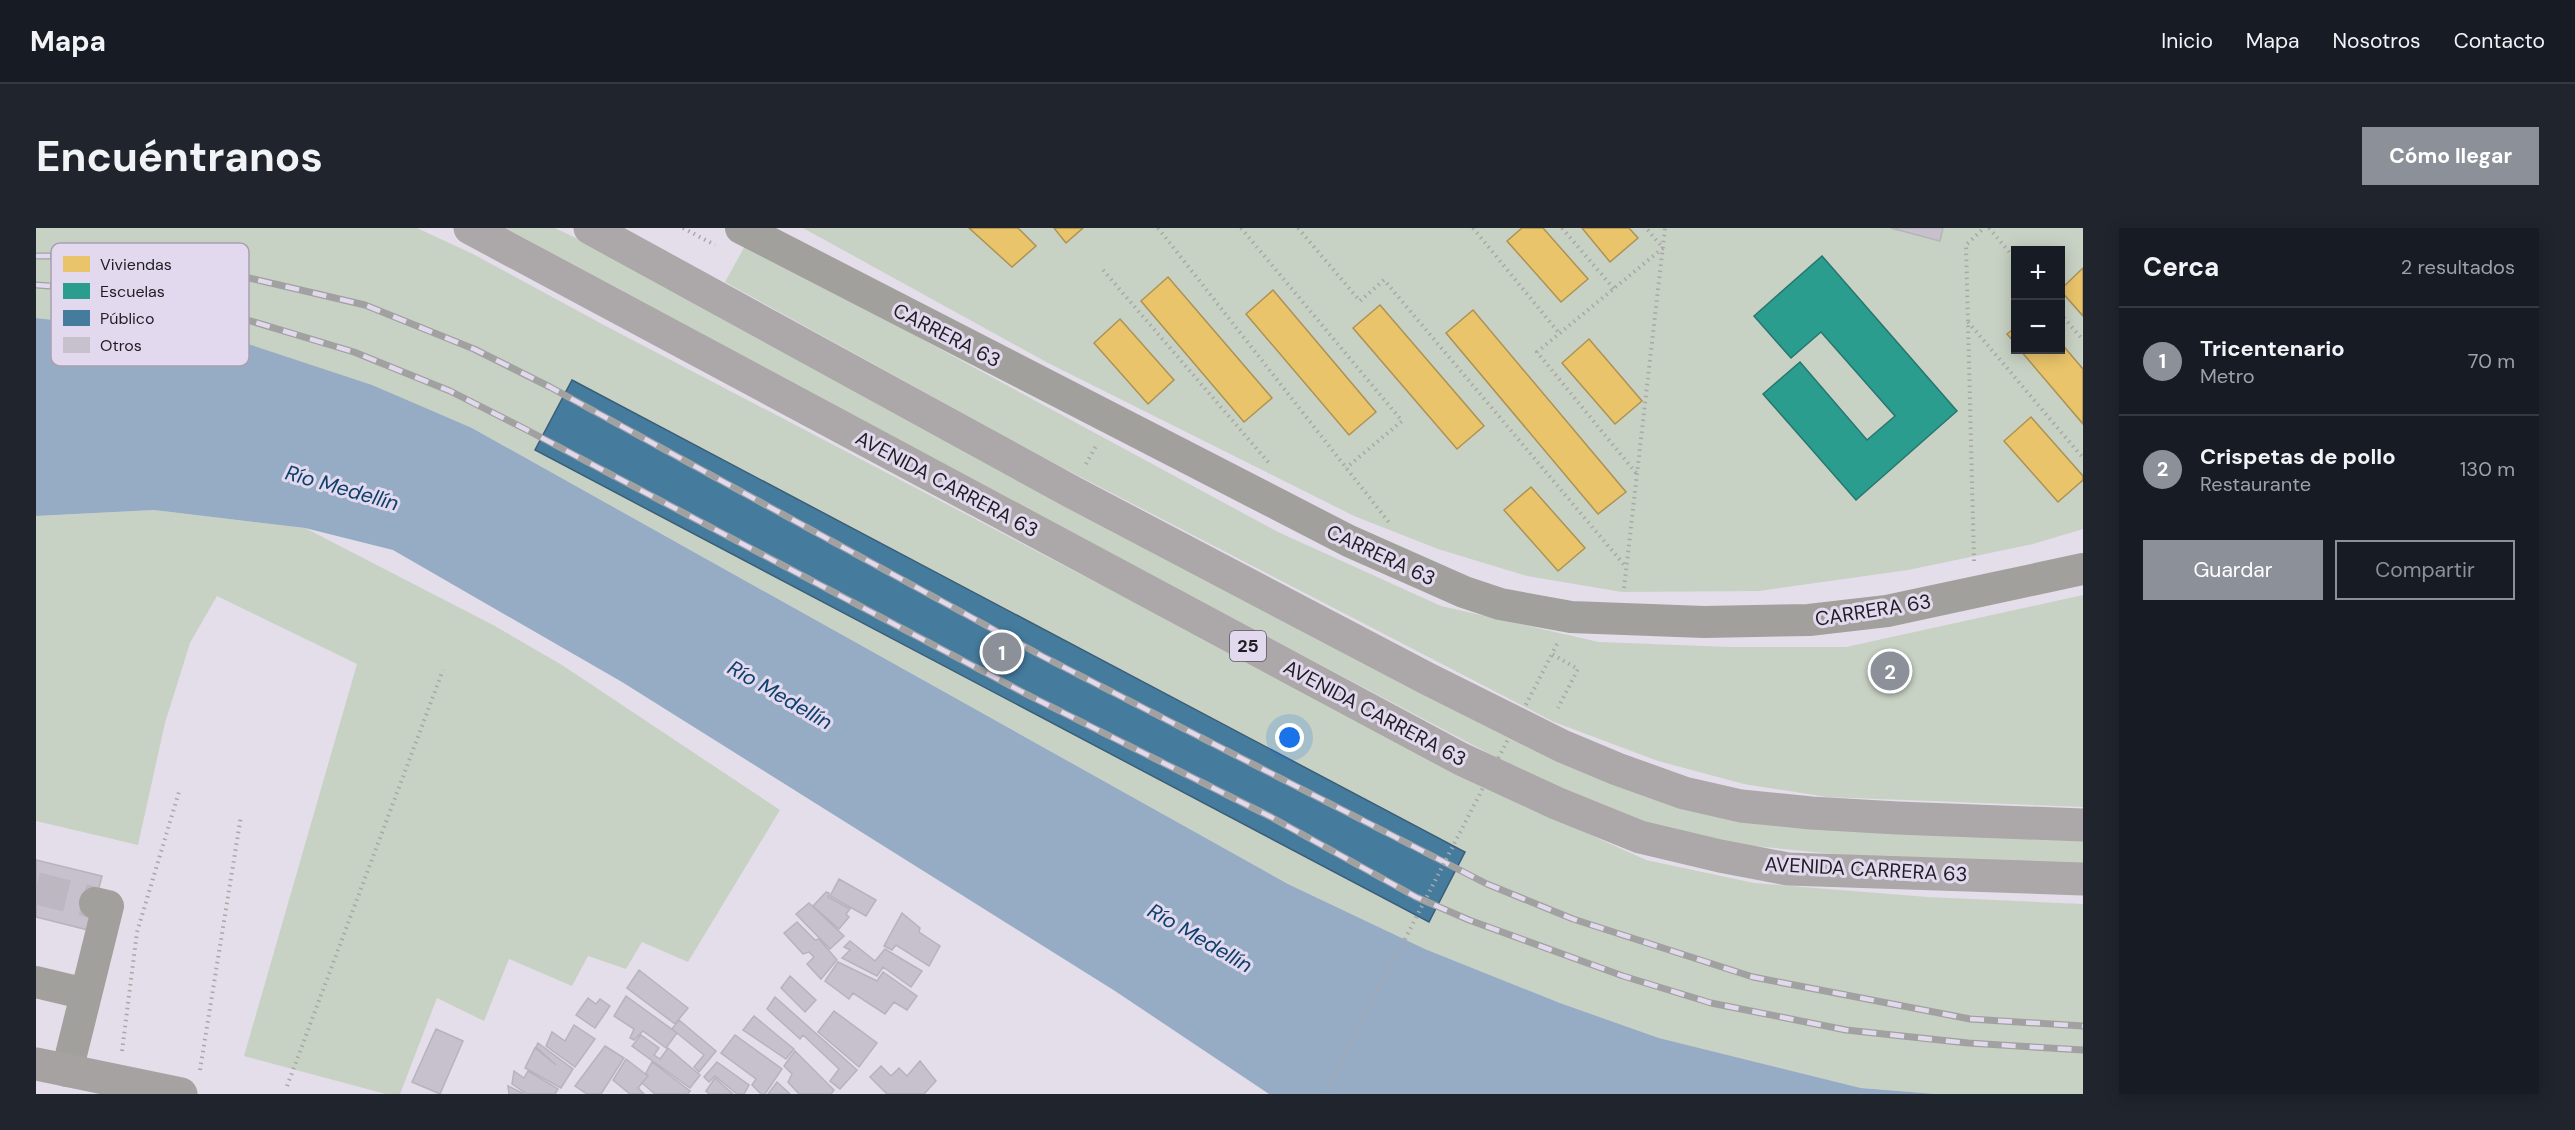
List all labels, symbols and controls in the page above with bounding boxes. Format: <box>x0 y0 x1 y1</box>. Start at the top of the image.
text: Mapa <box>30 23 106 60</box>
text: Inicio <box>2161 27 2213 55</box>
text: Mapa <box>2246 27 2300 55</box>
text: Nosotros <box>2333 27 2421 55</box>
text: Contacto <box>2454 27 2545 55</box>
button: Cómo llegar <box>2362 127 2539 185</box>
text: Encuéntranos <box>36 129 323 184</box>
legend <box>51 243 249 366</box>
map controls <box>2011 246 2065 354</box>
button: + <box>2011 246 2065 300</box>
text: Cerca <box>2143 250 2219 284</box>
text: Viviendas <box>100 254 172 275</box>
text: 2 resultados <box>2401 254 2515 280</box>
text: Escuelas <box>100 281 165 302</box>
street label: CARRERA 63 <box>889 297 1005 373</box>
button: − <box>2011 300 2065 354</box>
text: Público <box>100 308 155 329</box>
text: Tricentenario <box>2200 334 2345 363</box>
text: Otros <box>100 335 142 356</box>
text: 1 <box>2159 348 2166 374</box>
text: 70 m <box>2468 348 2515 374</box>
text: Metro <box>2200 363 2255 389</box>
street label: AVENIDA CARRERA 63 <box>851 425 1043 543</box>
text: Crispetas de pollo <box>2200 442 2396 471</box>
text: 2 <box>2157 456 2168 482</box>
text: 130 m <box>2460 456 2515 482</box>
water label: Río Medellín <box>282 458 402 518</box>
text: Restaurante <box>2200 471 2311 497</box>
street label: CARRERA 63 <box>1322 518 1440 592</box>
button: Guardar <box>2143 540 2323 600</box>
button: Compartir <box>2335 540 2515 600</box>
street label: CARRERA 63 <box>1813 588 1933 632</box>
pin: 1 <box>982 630 1022 674</box>
road number: 25 <box>1230 631 1266 661</box>
pin: 2 <box>1870 648 1910 694</box>
water label: Río Medellín <box>723 654 837 736</box>
street label: AVENIDA CARRERA 63 <box>1279 654 1471 772</box>
your location <box>1275 723 1304 752</box>
street label: AVENIDA CARRERA 63 <box>1764 851 1968 887</box>
water label: Río Medellín <box>1143 897 1257 979</box>

